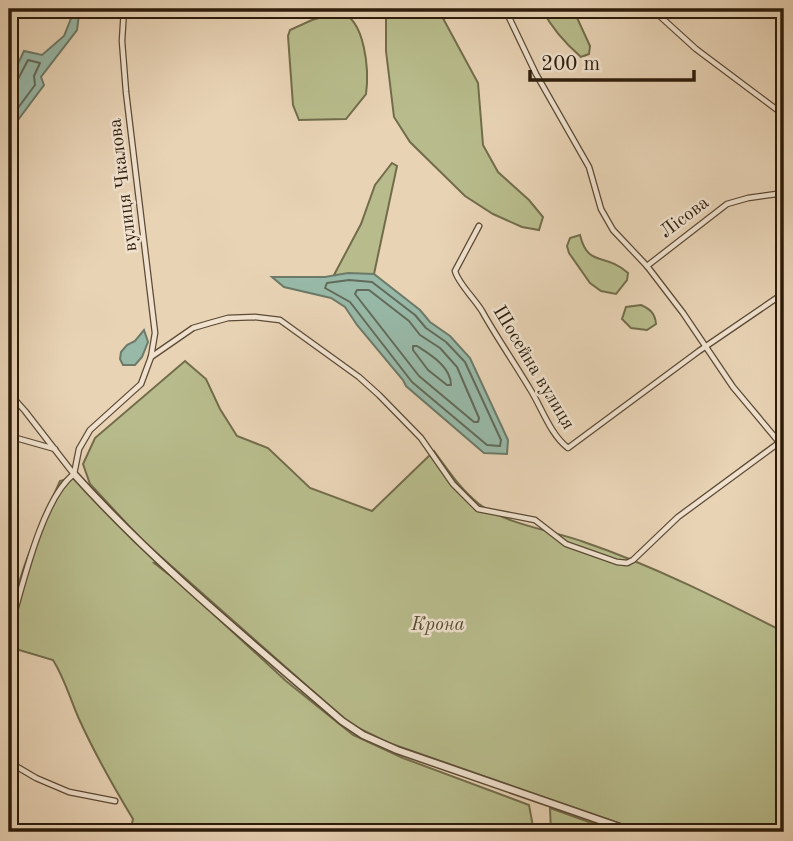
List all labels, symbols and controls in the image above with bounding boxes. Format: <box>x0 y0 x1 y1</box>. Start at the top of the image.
scale bar <box>530 38 695 82</box>
text: 200 m <box>541 54 600 75</box>
street label: вулиця Чкалова <box>106 117 142 253</box>
street label: Лісова <box>657 193 714 242</box>
street label: Шосейна вулиця <box>489 303 577 433</box>
park label: Крона <box>410 616 465 635</box>

